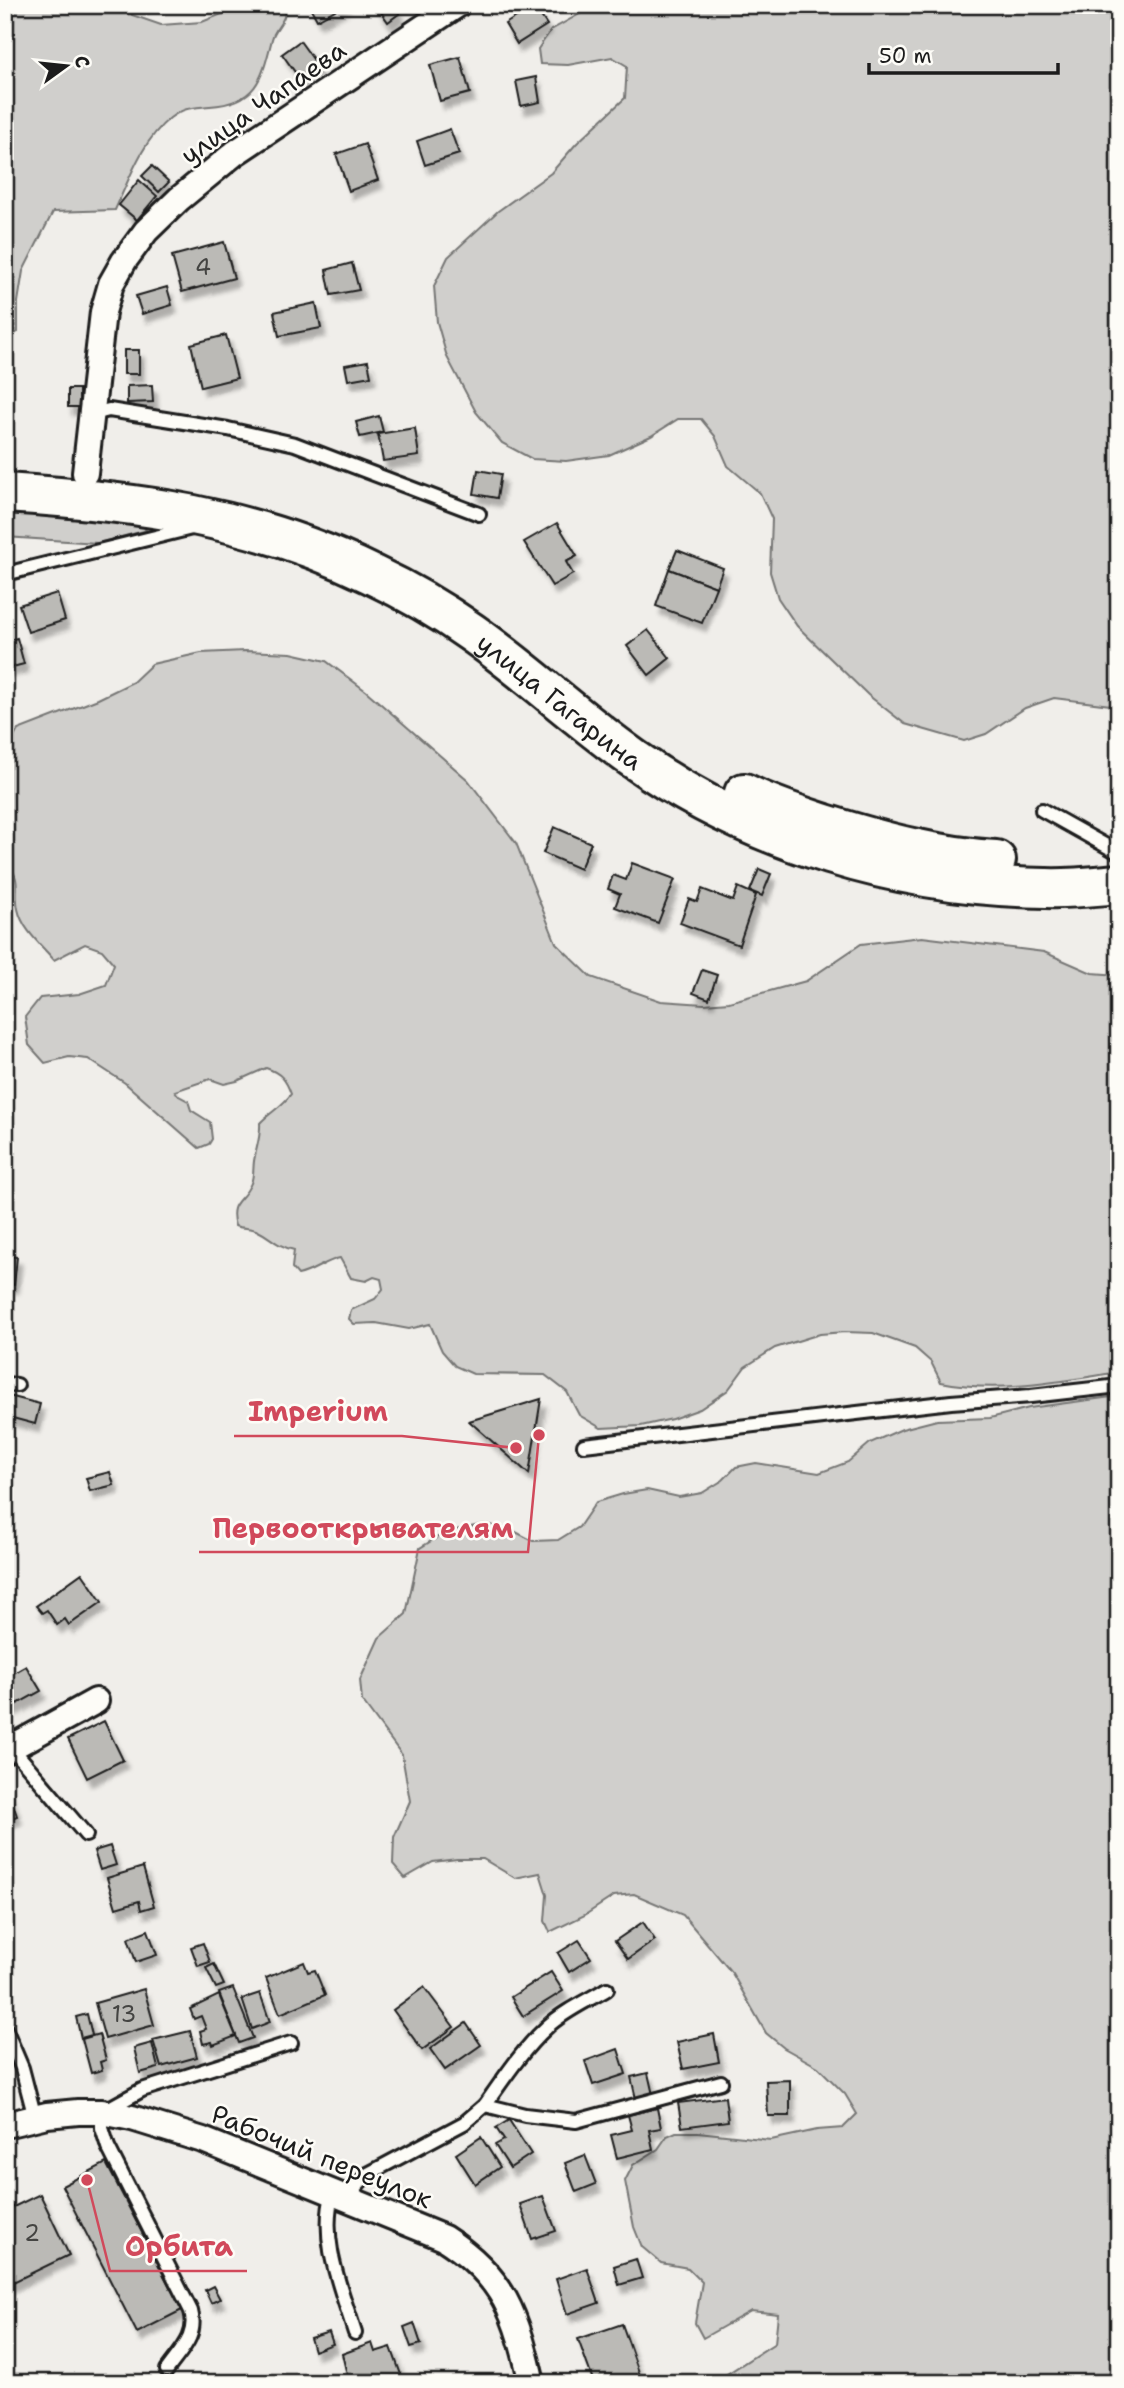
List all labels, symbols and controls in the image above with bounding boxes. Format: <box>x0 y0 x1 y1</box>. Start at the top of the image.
north arrow <box>32 32 102 102</box>
street label: улица Чапаева <box>173 32 353 172</box>
scale bar <box>869 32 1058 76</box>
text: 50 m <box>879 42 932 70</box>
text: С <box>68 53 96 71</box>
house number: 4 <box>195 252 211 282</box>
street label: улица Гагарина <box>470 625 650 778</box>
callout: Imperium <box>234 1387 402 1436</box>
text: Imperium <box>248 1392 388 1430</box>
callout: Первооткрывателям <box>199 1503 528 1552</box>
text: Первооткрывателям <box>212 1509 514 1547</box>
house number: 13 <box>112 1999 136 2029</box>
street label: Рабочий переулок <box>207 2096 438 2216</box>
house number: 2 <box>24 2218 40 2248</box>
callout: Орбита <box>110 2222 247 2271</box>
text: Орбита <box>125 2227 233 2265</box>

